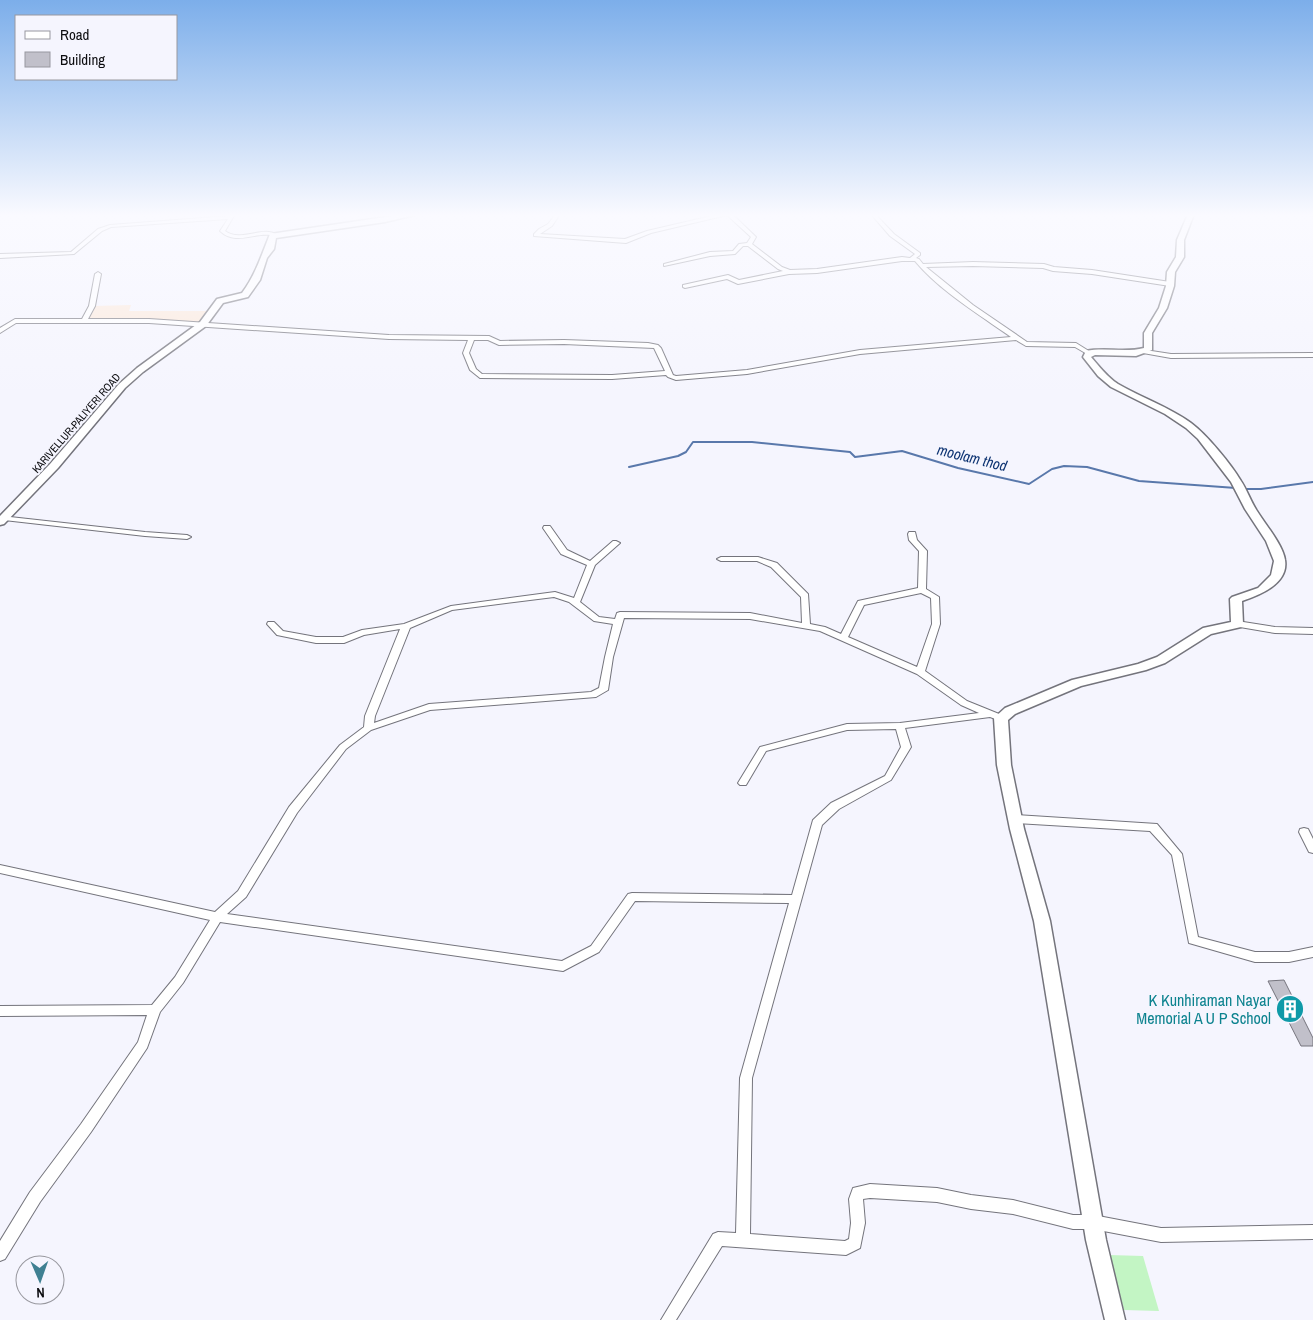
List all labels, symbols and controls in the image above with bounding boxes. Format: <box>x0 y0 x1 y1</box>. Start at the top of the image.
legend <box>15 15 178 80</box>
text: Road <box>60 24 89 45</box>
text: Building <box>60 49 105 70</box>
street label: KARIVELLUR-PALIYERI ROAD <box>29 370 123 476</box>
water label: moolam thod <box>935 439 1009 476</box>
place label: K Kunhiraman Nayar Memorial A U P School <box>1136 989 1272 1029</box>
building icon: K Kunhiraman Nayar Memorial A U P School <box>1275 994 1305 1024</box>
north arrow <box>15 1255 65 1305</box>
text: N <box>36 1284 45 1302</box>

